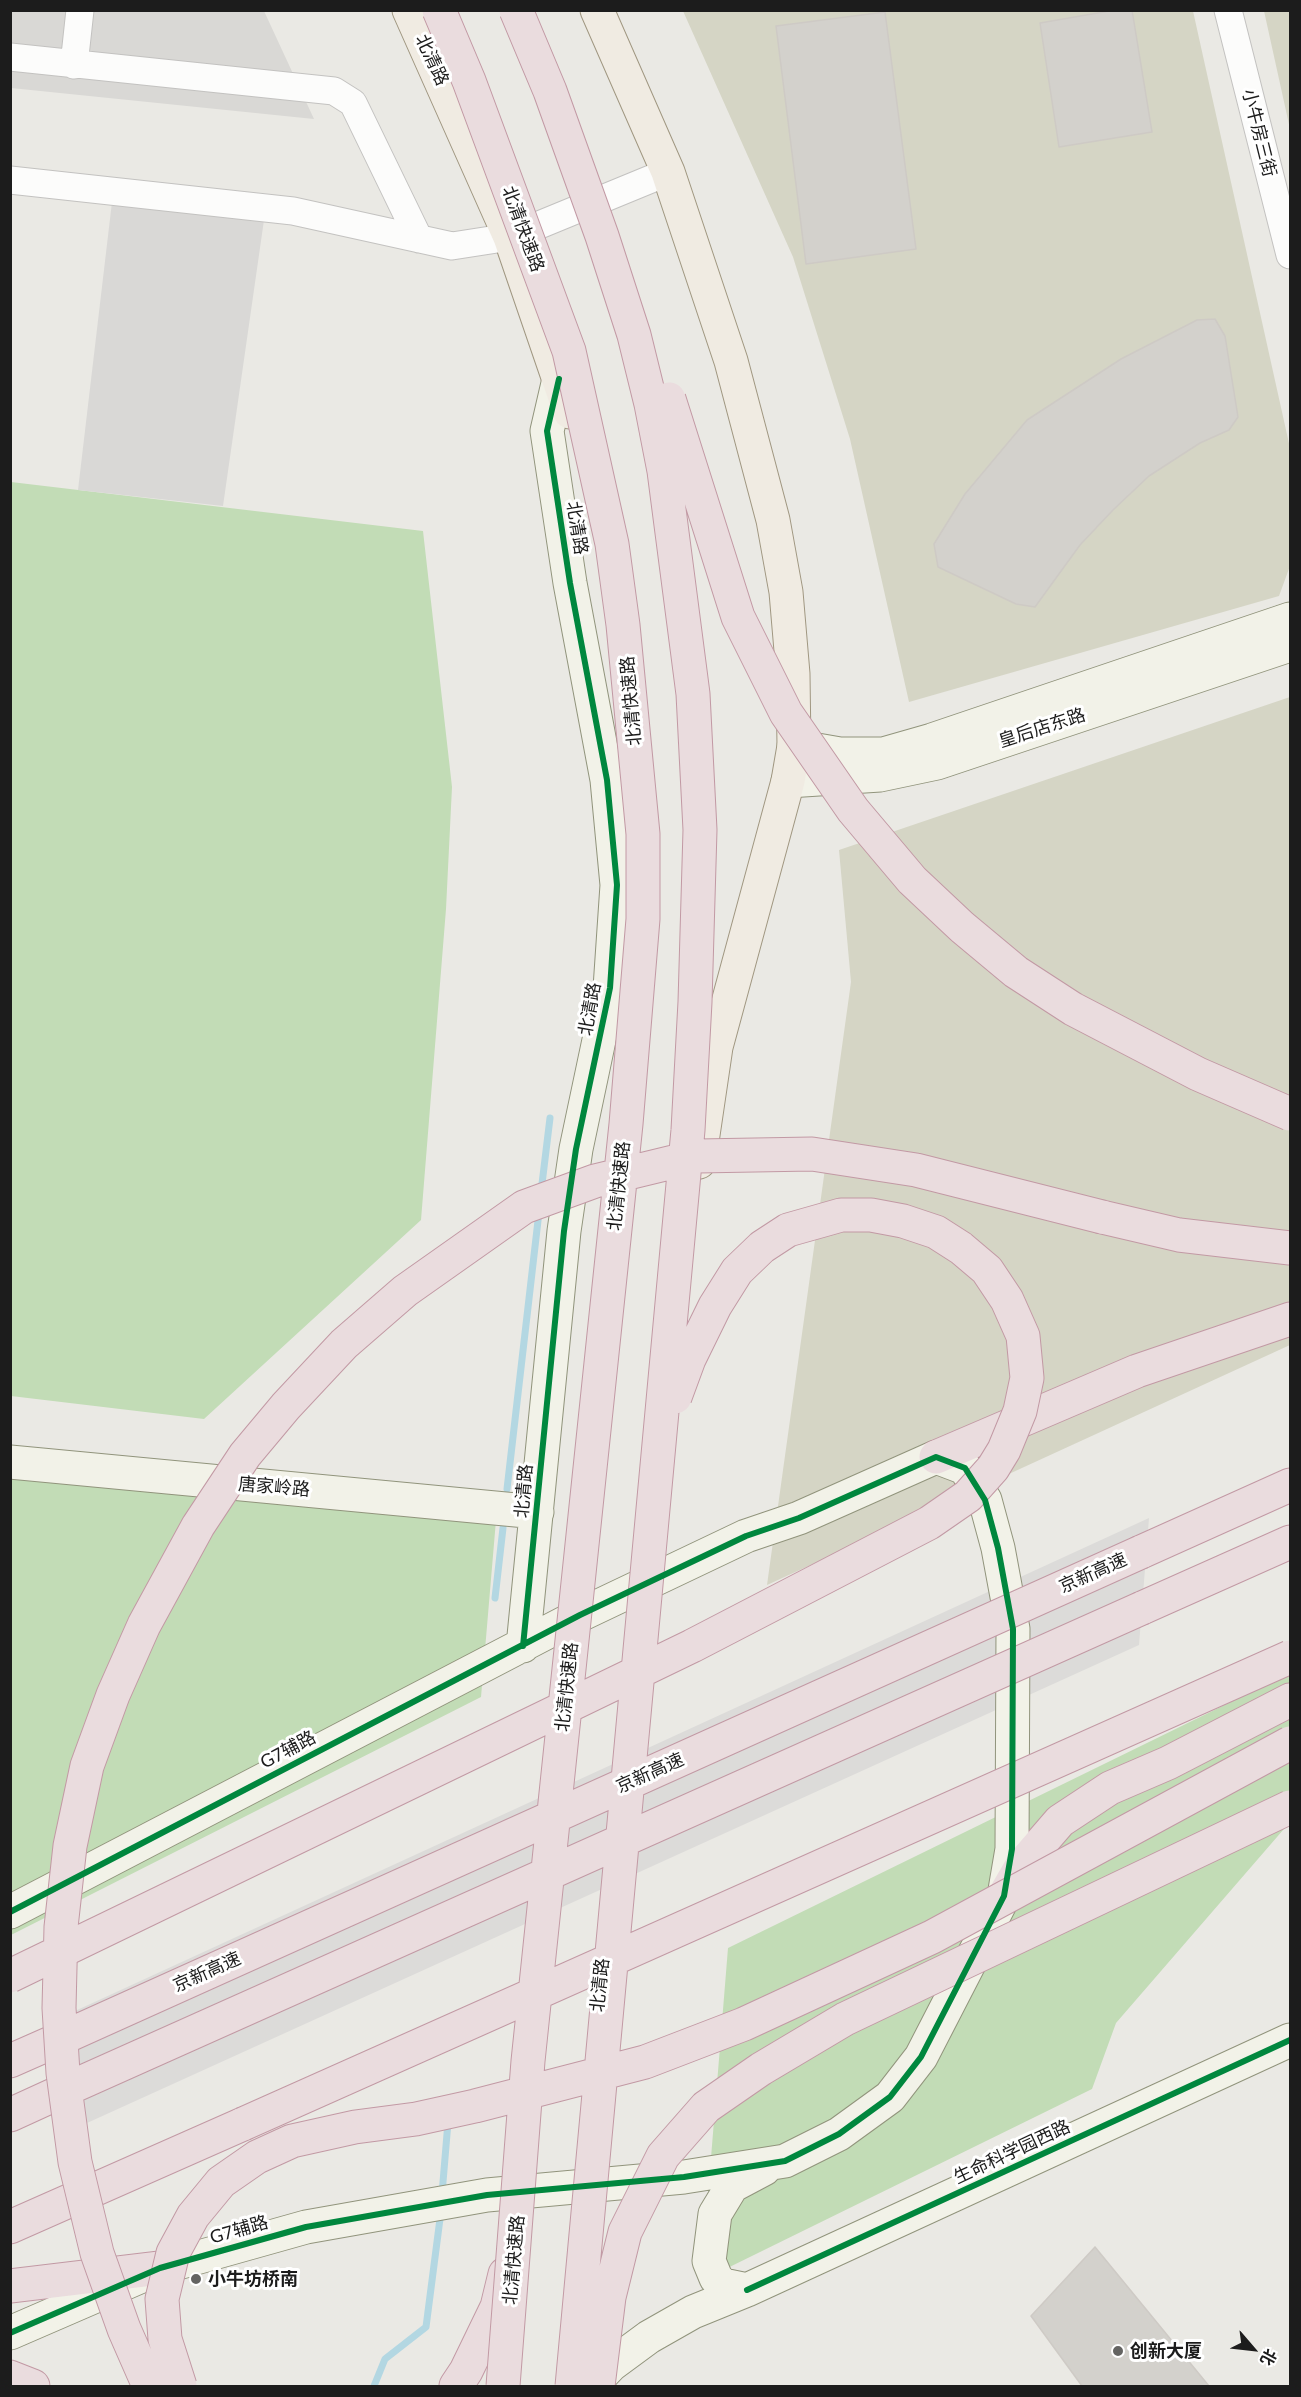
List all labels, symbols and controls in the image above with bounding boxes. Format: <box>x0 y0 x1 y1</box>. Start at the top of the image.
street label: 北清路 <box>411 31 453 89</box>
street label: 小牛房三街 <box>1238 87 1280 179</box>
street label: 北清快速路 <box>497 183 549 275</box>
street label: 北清路 <box>562 500 592 556</box>
street label: 北清快速路 <box>616 655 646 747</box>
street label: 皇后店东路 <box>996 704 1088 752</box>
street label: 北清路 <box>575 981 605 1037</box>
street label: 北清快速路 <box>604 1140 634 1232</box>
street label: 北清路 <box>511 1463 537 1519</box>
street label: 唐家岭路 <box>237 1473 311 1501</box>
street label: 京新高速 <box>1056 1548 1130 1598</box>
street label: 北清快速路 <box>552 1641 582 1733</box>
street label: G7辅路 <box>257 1726 319 1774</box>
street label: 京新高速 <box>613 1748 687 1798</box>
street label: 京新高速 <box>170 1947 244 1997</box>
street label: 北清路 <box>586 1957 614 2013</box>
street label: 生命科学园西路 <box>950 2116 1074 2188</box>
street label: G7辅路 <box>207 2211 271 2249</box>
street label: 北清快速路 <box>499 2214 529 2306</box>
place label: 小牛坊桥南 <box>208 2268 298 2290</box>
marker: 小牛坊桥南 <box>189 2272 203 2286</box>
north arrow <box>1223 2319 1283 2379</box>
place label: 创新大厦 <box>1130 2340 1202 2362</box>
marker: 创新大厦 <box>1111 2344 1125 2358</box>
text: 北 <box>1257 2346 1281 2369</box>

